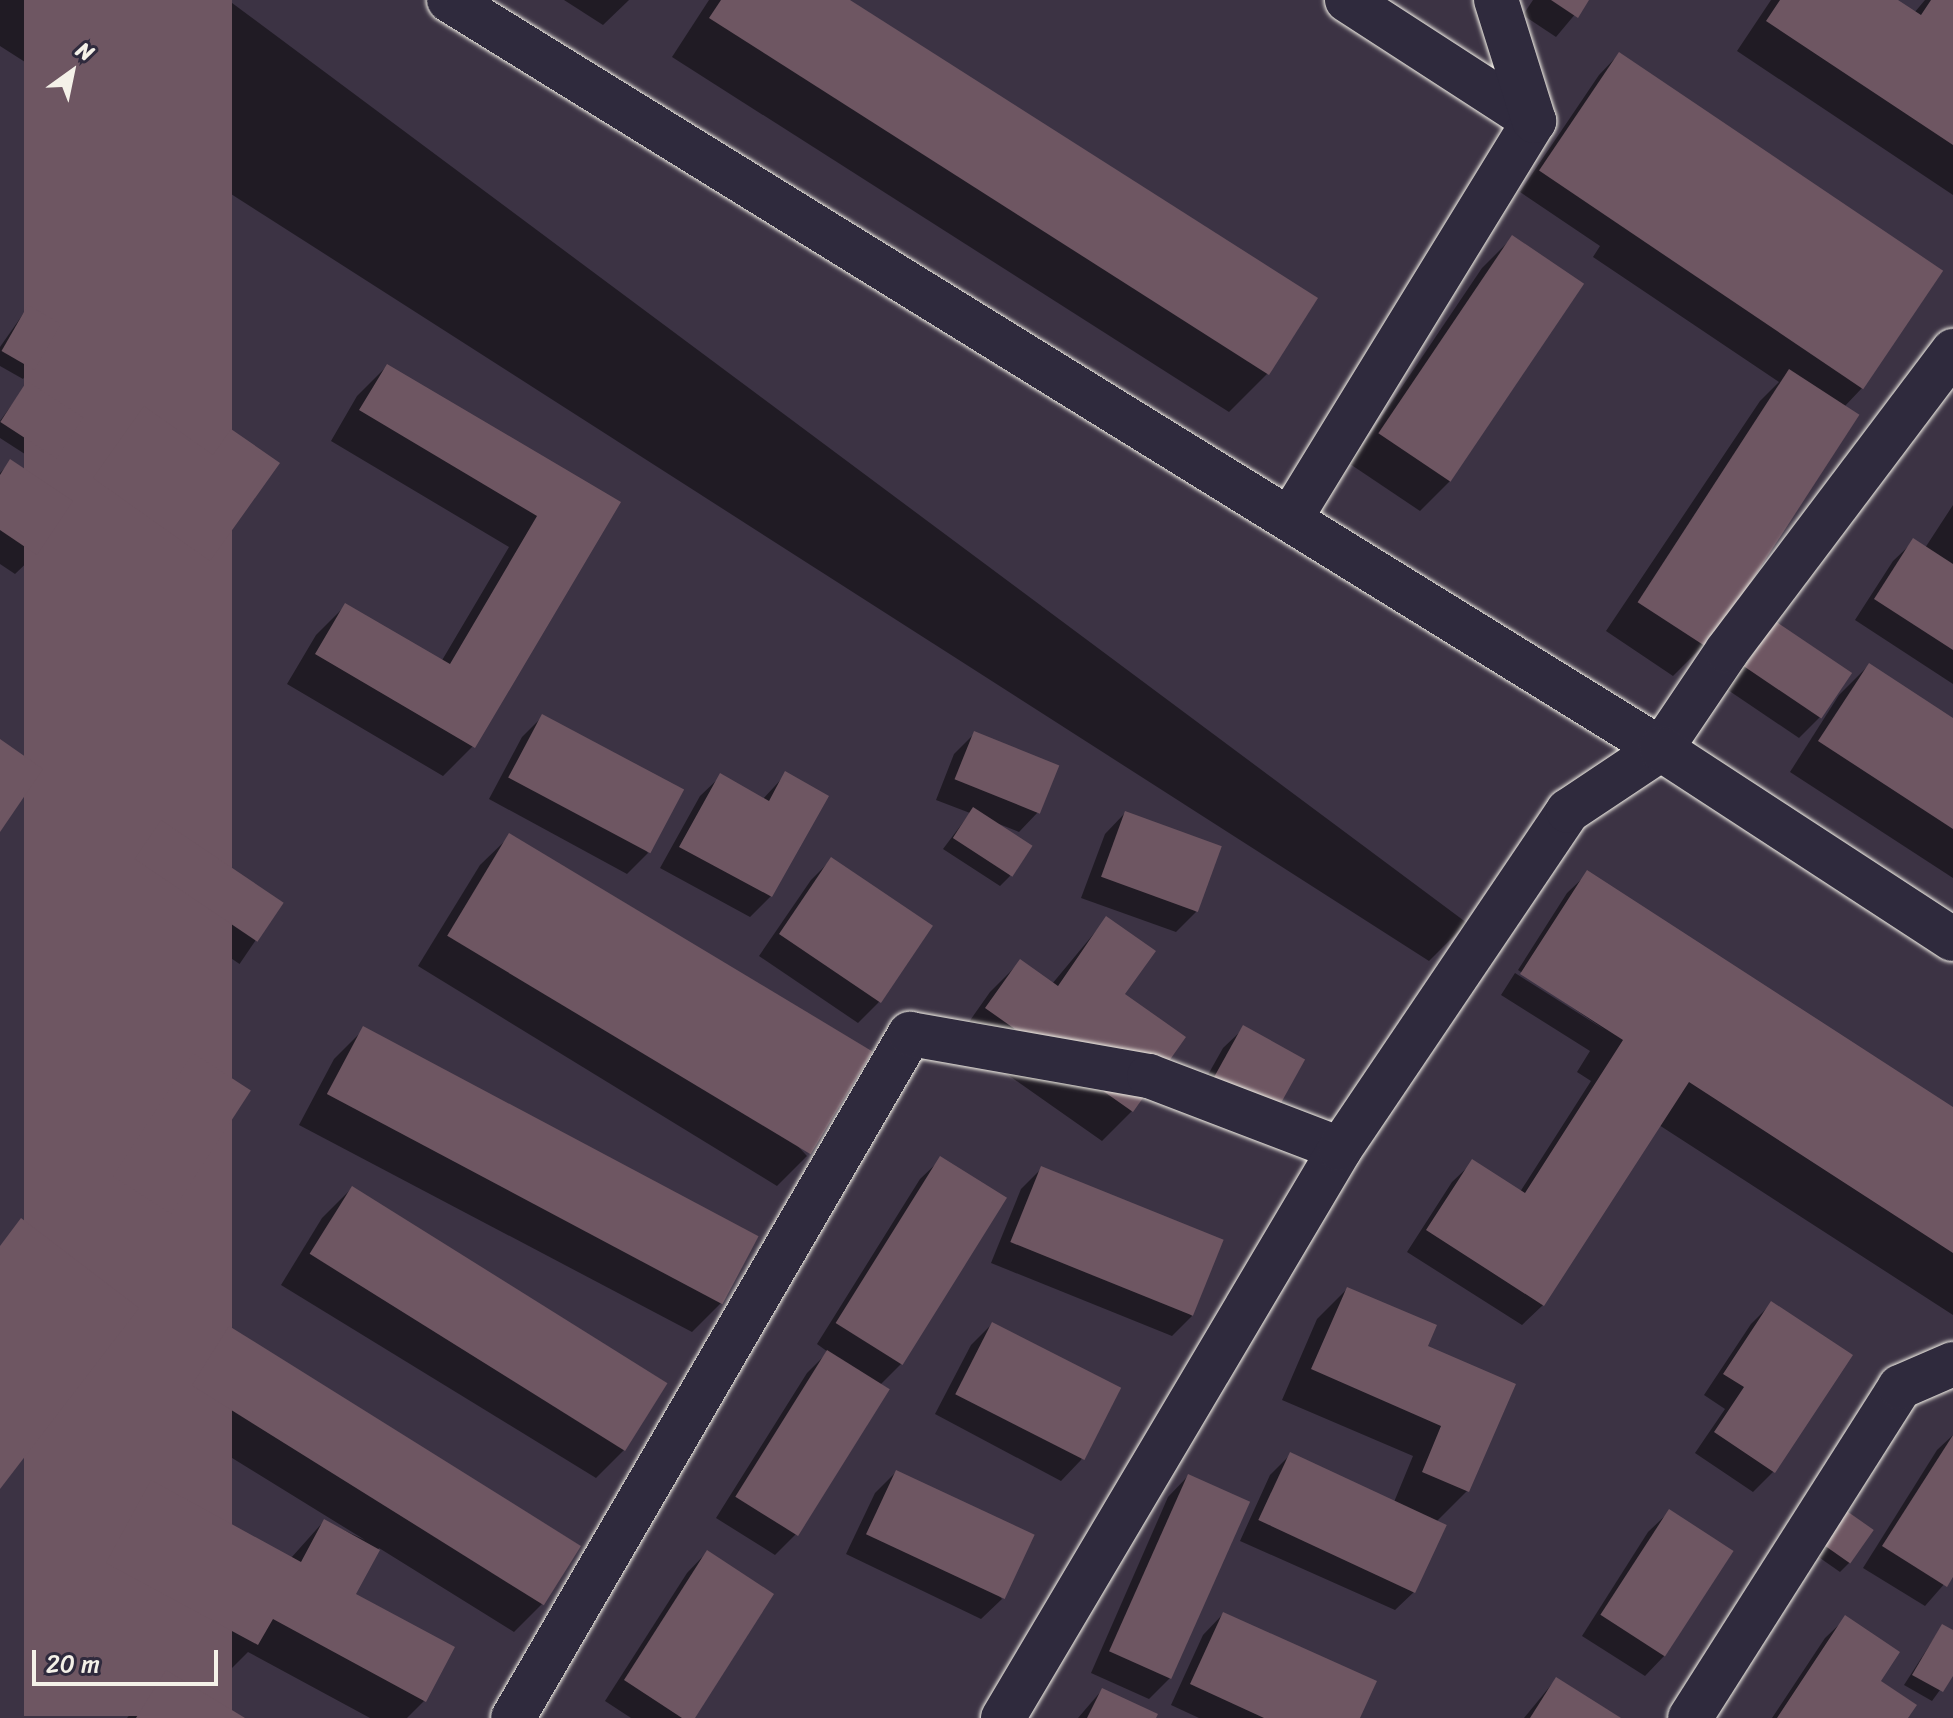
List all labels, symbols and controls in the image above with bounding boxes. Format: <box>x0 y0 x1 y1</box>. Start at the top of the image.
text: N <box>68 31 102 72</box>
north arrow <box>32 32 112 112</box>
scale bar <box>36 1634 222 1684</box>
text: 20 m <box>46 1643 100 1685</box>

